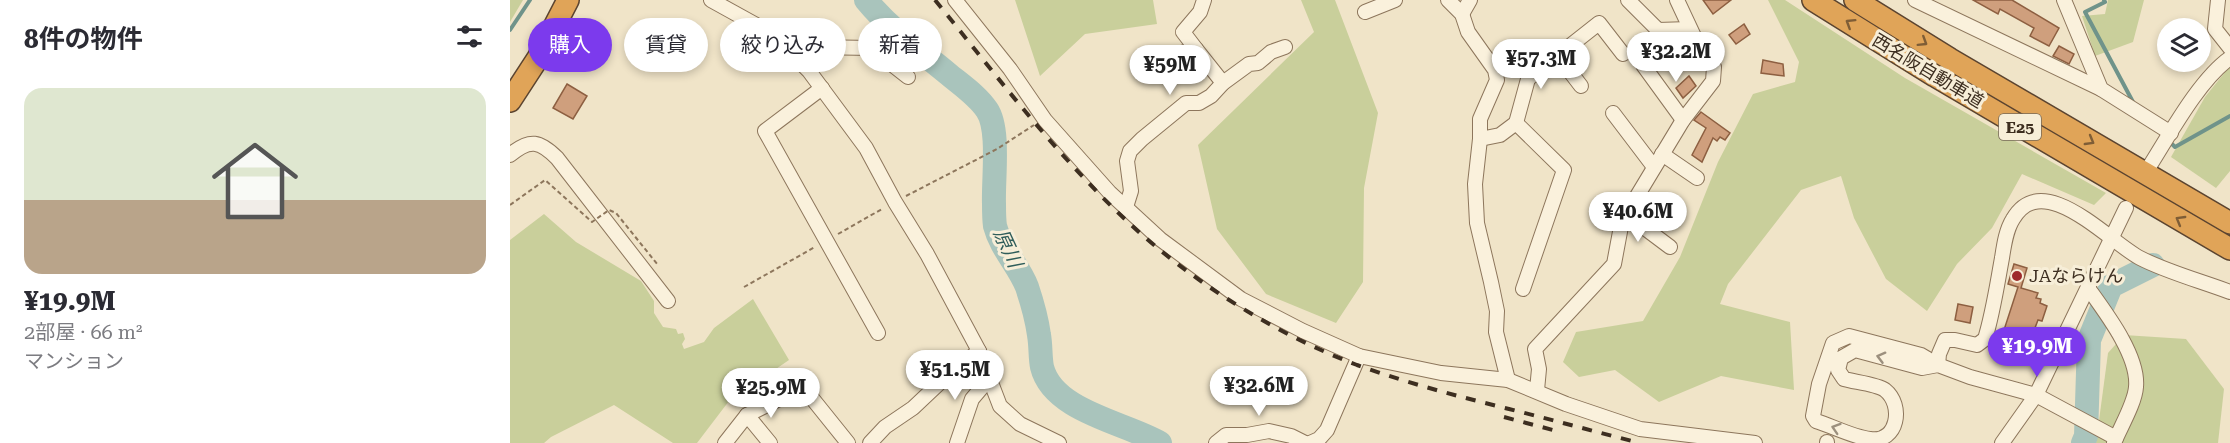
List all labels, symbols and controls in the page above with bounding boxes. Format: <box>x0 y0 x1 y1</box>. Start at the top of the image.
chip: 購入 <box>528 18 612 72</box>
chip: 賃貸 <box>624 18 708 72</box>
chip: 絞り込み <box>720 18 846 72</box>
chip: 新着 <box>858 18 942 72</box>
map controls <box>2157 18 2211 72</box>
button: layers <box>2157 18 2211 72</box>
one-way arrow <box>1846 19 1856 31</box>
icon: filters <box>453 20 486 53</box>
text: 8件の物件 <box>24 24 143 54</box>
street label: 西名阪自動車道 <box>1869 29 1988 112</box>
pin: ¥32.2M <box>1627 32 1725 83</box>
one-way arrow <box>1916 34 1927 45</box>
pin: ¥57.3M <box>1492 39 1590 90</box>
text: ¥32.2M <box>1641 39 1711 63</box>
pin: ¥59M <box>1134 45 1206 96</box>
text: ¥57.3M <box>1506 46 1576 70</box>
text: ¥59M <box>1144 52 1196 76</box>
road number: E25 <box>1999 114 2041 140</box>
icon: home <box>201 127 309 235</box>
one-way arrow <box>2084 134 2094 146</box>
pin: ¥40.6M <box>1589 192 1687 243</box>
text: ¥40.6M <box>1603 199 1673 223</box>
one-way arrow <box>2175 215 2186 227</box>
water label: 原川 <box>989 225 1028 273</box>
place label: JAならけん <box>2029 265 2123 286</box>
marker: JAならけん <box>2010 269 2024 283</box>
text: ¥19.9M <box>24 286 116 316</box>
text: 2部屋 · 66 m² <box>24 320 143 344</box>
pin: ¥19.9M <box>1988 327 2086 378</box>
text: ¥19.9M <box>2002 334 2072 358</box>
text: マンション <box>24 349 124 373</box>
pin: ¥51.5M <box>906 350 1004 401</box>
one-way arrow <box>1876 352 1887 364</box>
text: ¥51.5M <box>920 357 990 381</box>
pin: ¥32.6M <box>1210 366 1308 417</box>
pin: ¥25.9M <box>722 368 820 419</box>
text: ¥32.6M <box>1224 373 1294 397</box>
text: ¥25.9M <box>736 375 806 399</box>
one-way arrow <box>1831 422 1842 435</box>

